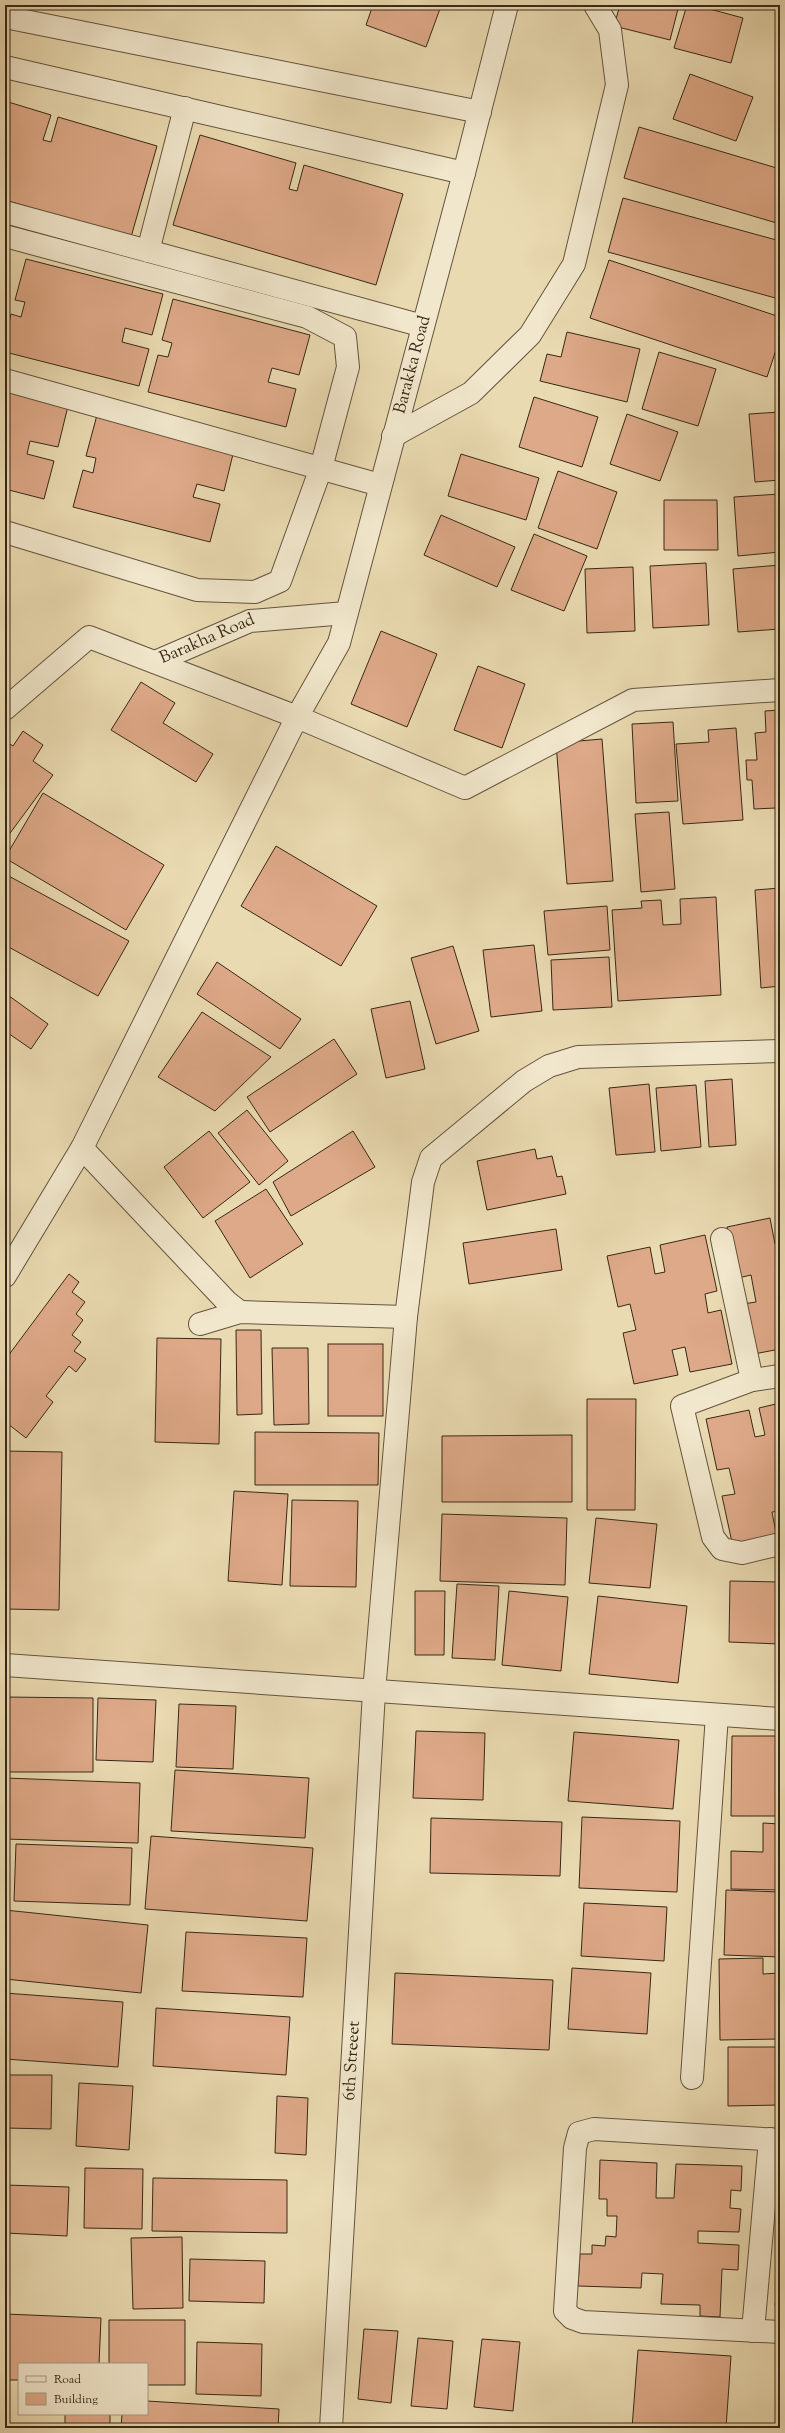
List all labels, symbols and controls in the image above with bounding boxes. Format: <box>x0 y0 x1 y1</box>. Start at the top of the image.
street label: Barakka Road <box>388 313 438 417</box>
street label: Barakha Road <box>156 608 259 671</box>
street label: 6th Streeet <box>338 2020 367 2101</box>
legend <box>18 2363 148 2415</box>
text: Road <box>54 2371 81 2389</box>
text: Building <box>54 2391 98 2409</box>

